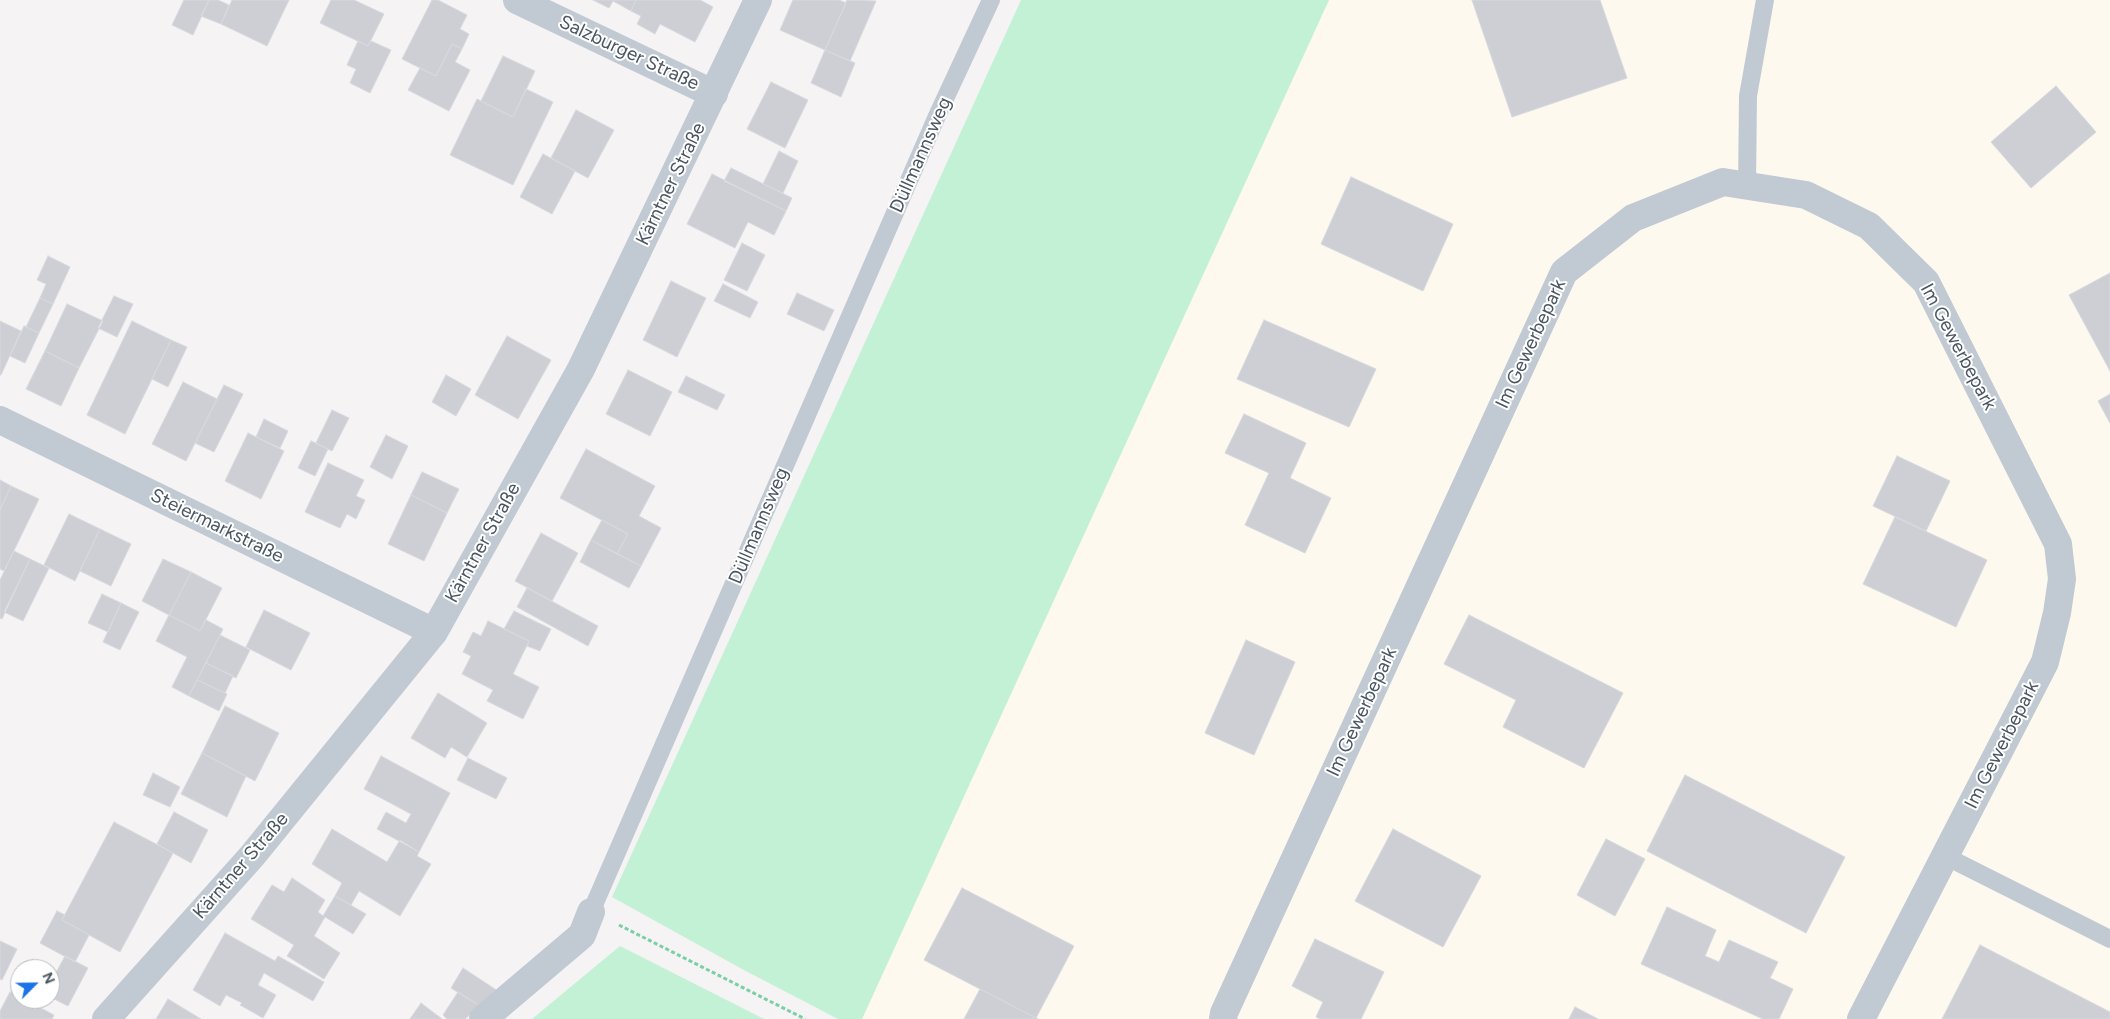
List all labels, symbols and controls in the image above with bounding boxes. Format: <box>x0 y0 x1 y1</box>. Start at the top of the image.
street label: Salzburger Straße <box>555 11 703 95</box>
street label: Düllmannsweg <box>885 94 957 216</box>
street label: Kärntner Straße <box>631 119 711 249</box>
street label: Im Gewerbepark <box>1491 276 1571 412</box>
street label: Im Gewerbepark <box>1915 280 2001 414</box>
street label: Düllmannsweg <box>724 464 794 588</box>
street label: Kärntner Straße <box>441 479 525 607</box>
street label: Steiermarkstraße <box>147 484 287 568</box>
street label: Im Gewerbepark <box>1322 644 1402 780</box>
street label: Im Gewerbepark <box>1960 677 2044 813</box>
street label: Kärntner Straße <box>189 808 293 924</box>
north arrow <box>10 959 60 1009</box>
text: N <box>38 970 58 987</box>

